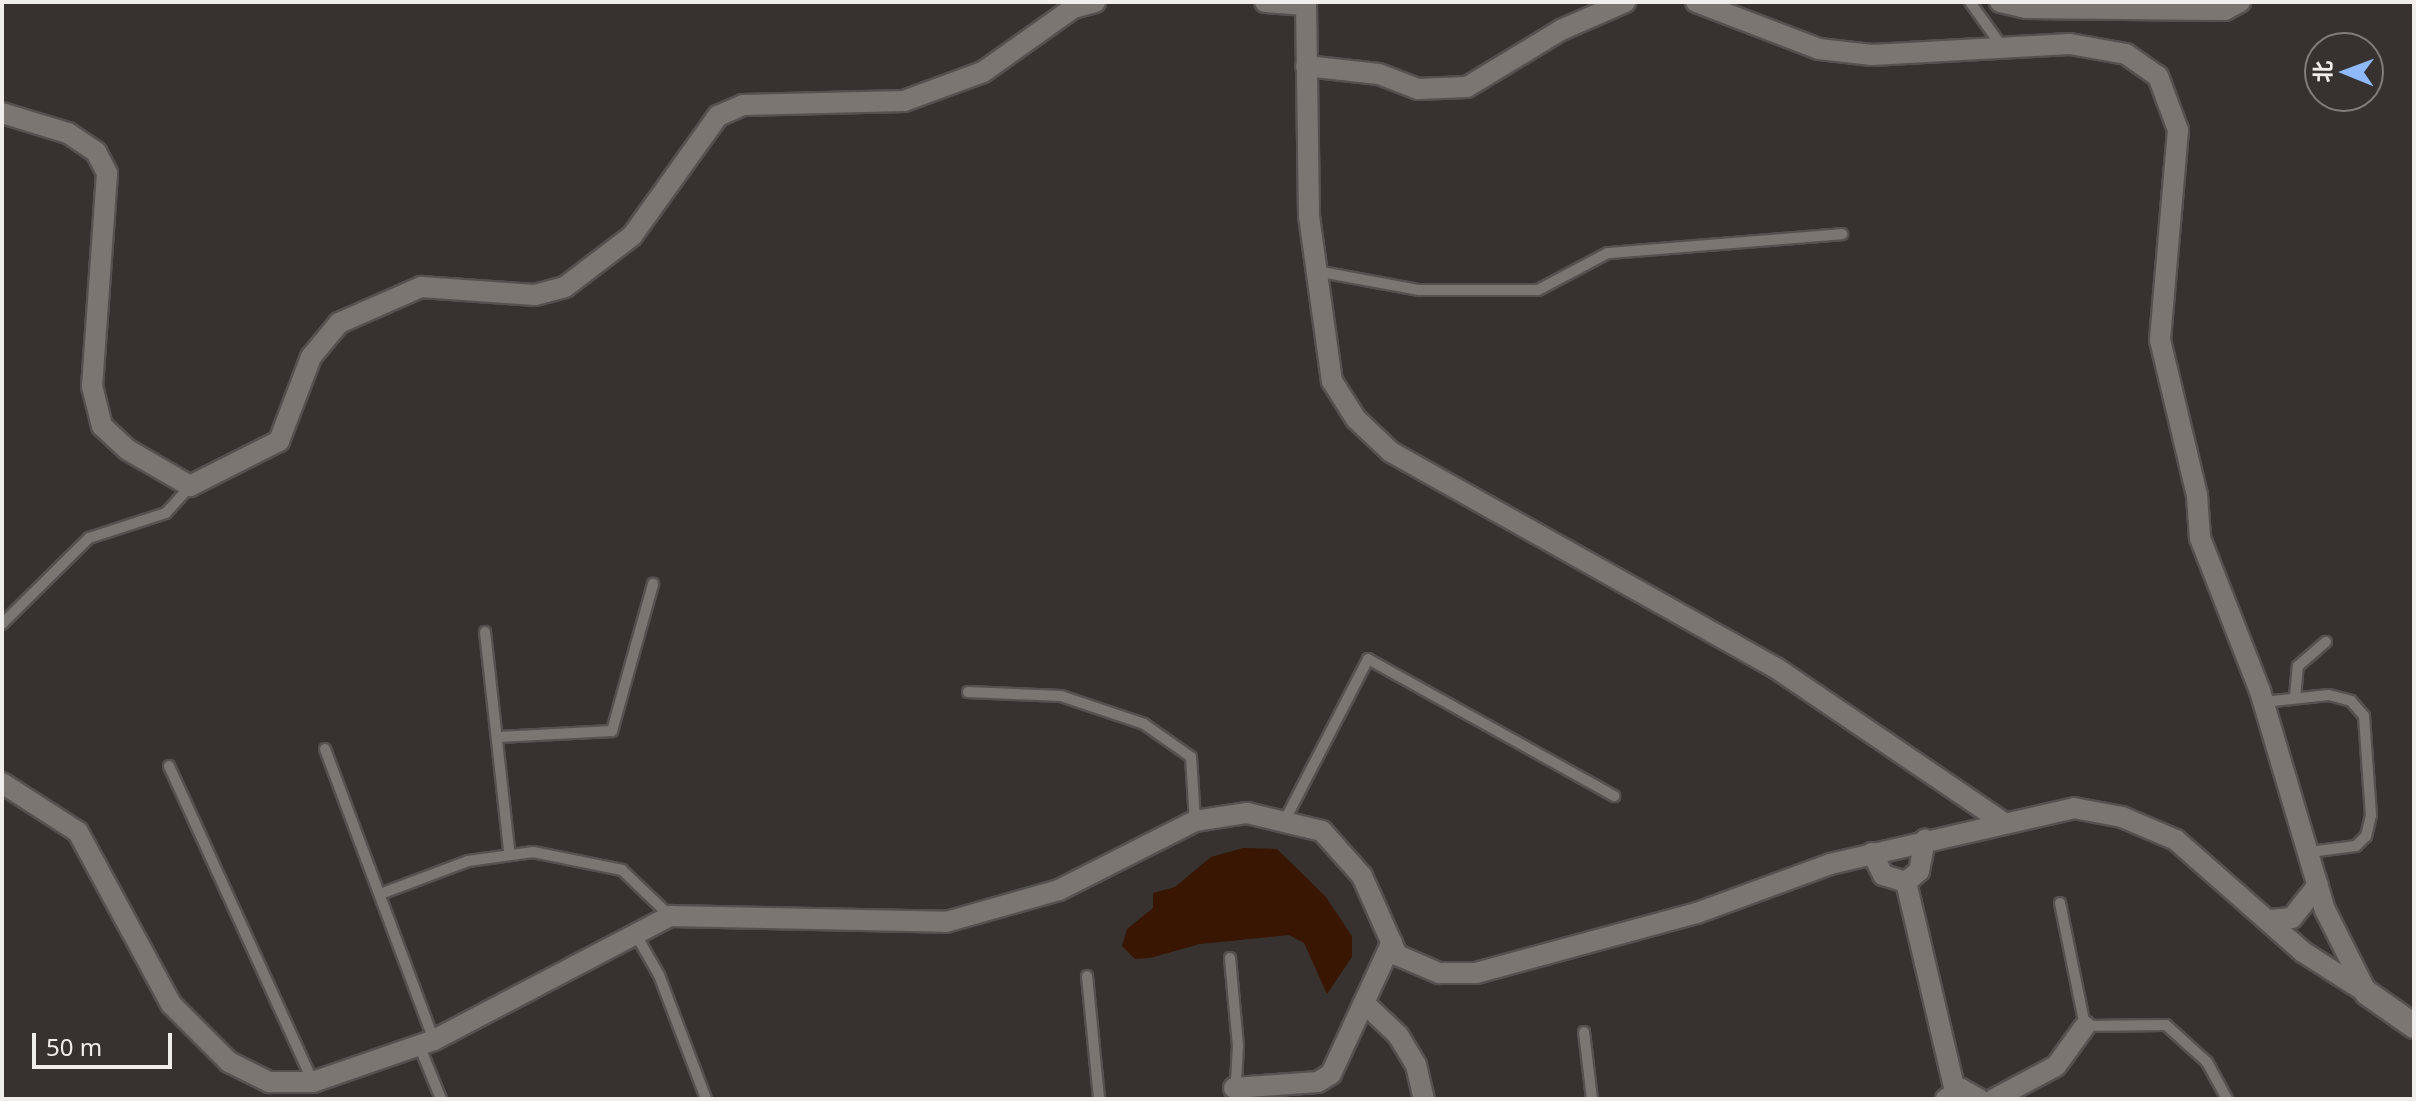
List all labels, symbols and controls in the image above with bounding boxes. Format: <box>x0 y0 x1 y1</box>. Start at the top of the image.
north arrow <box>2304 32 2384 112</box>
text: 北 <box>2307 60 2337 83</box>
scale bar <box>36 1017 176 1067</box>
text: 50 m <box>46 1030 102 1063</box>

